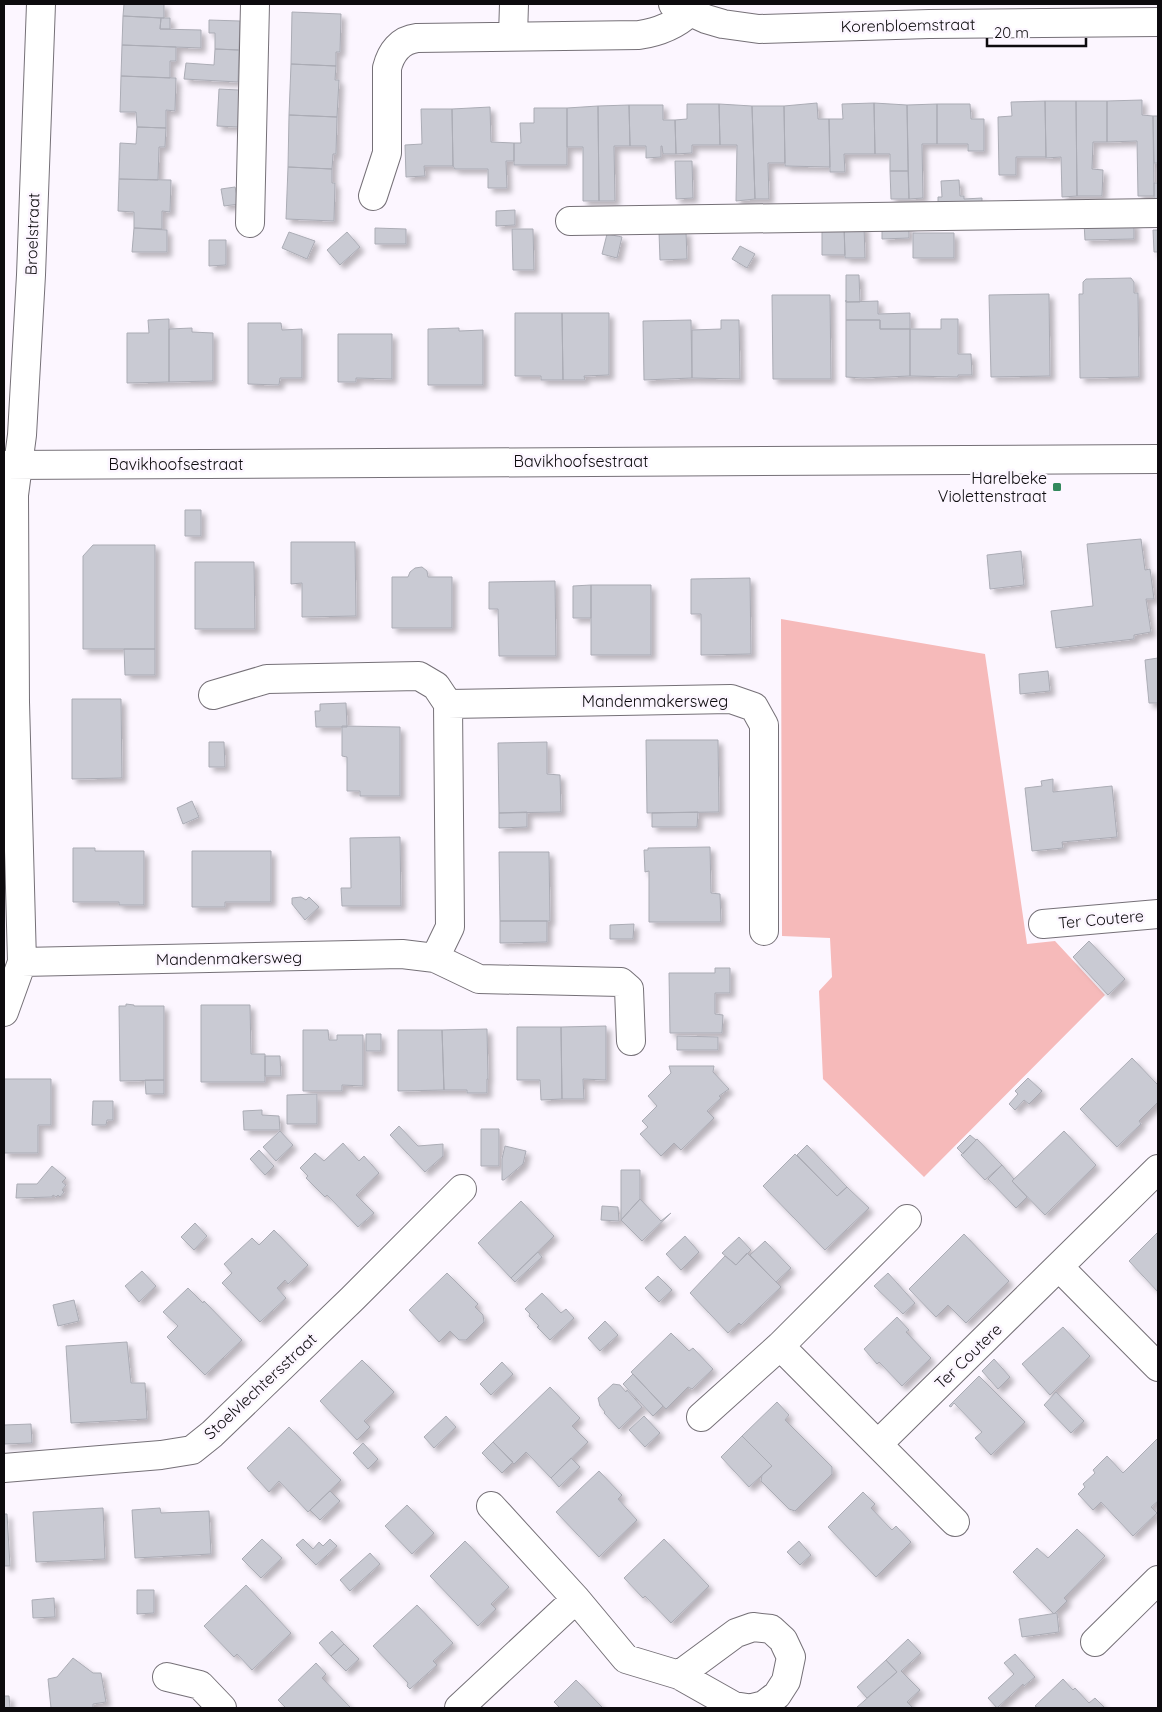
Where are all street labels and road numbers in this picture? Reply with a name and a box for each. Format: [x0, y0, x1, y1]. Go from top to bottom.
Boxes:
street label: Korenbloemstraat [841, 14, 975, 36]
street label: Broelstraat [21, 192, 43, 276]
street label: Bavikhoofsestraat [514, 451, 648, 471]
street label: Bavikhoofsestraat [109, 454, 243, 474]
street label: Mandenmakersweg [582, 691, 728, 711]
street label: Ter Coutere [1057, 905, 1145, 933]
street label: Mandenmakersweg [156, 947, 302, 969]
street label: Ter Coutere [930, 1319, 1006, 1393]
street label: Stoelvlechtersstraat [200, 1329, 320, 1443]

